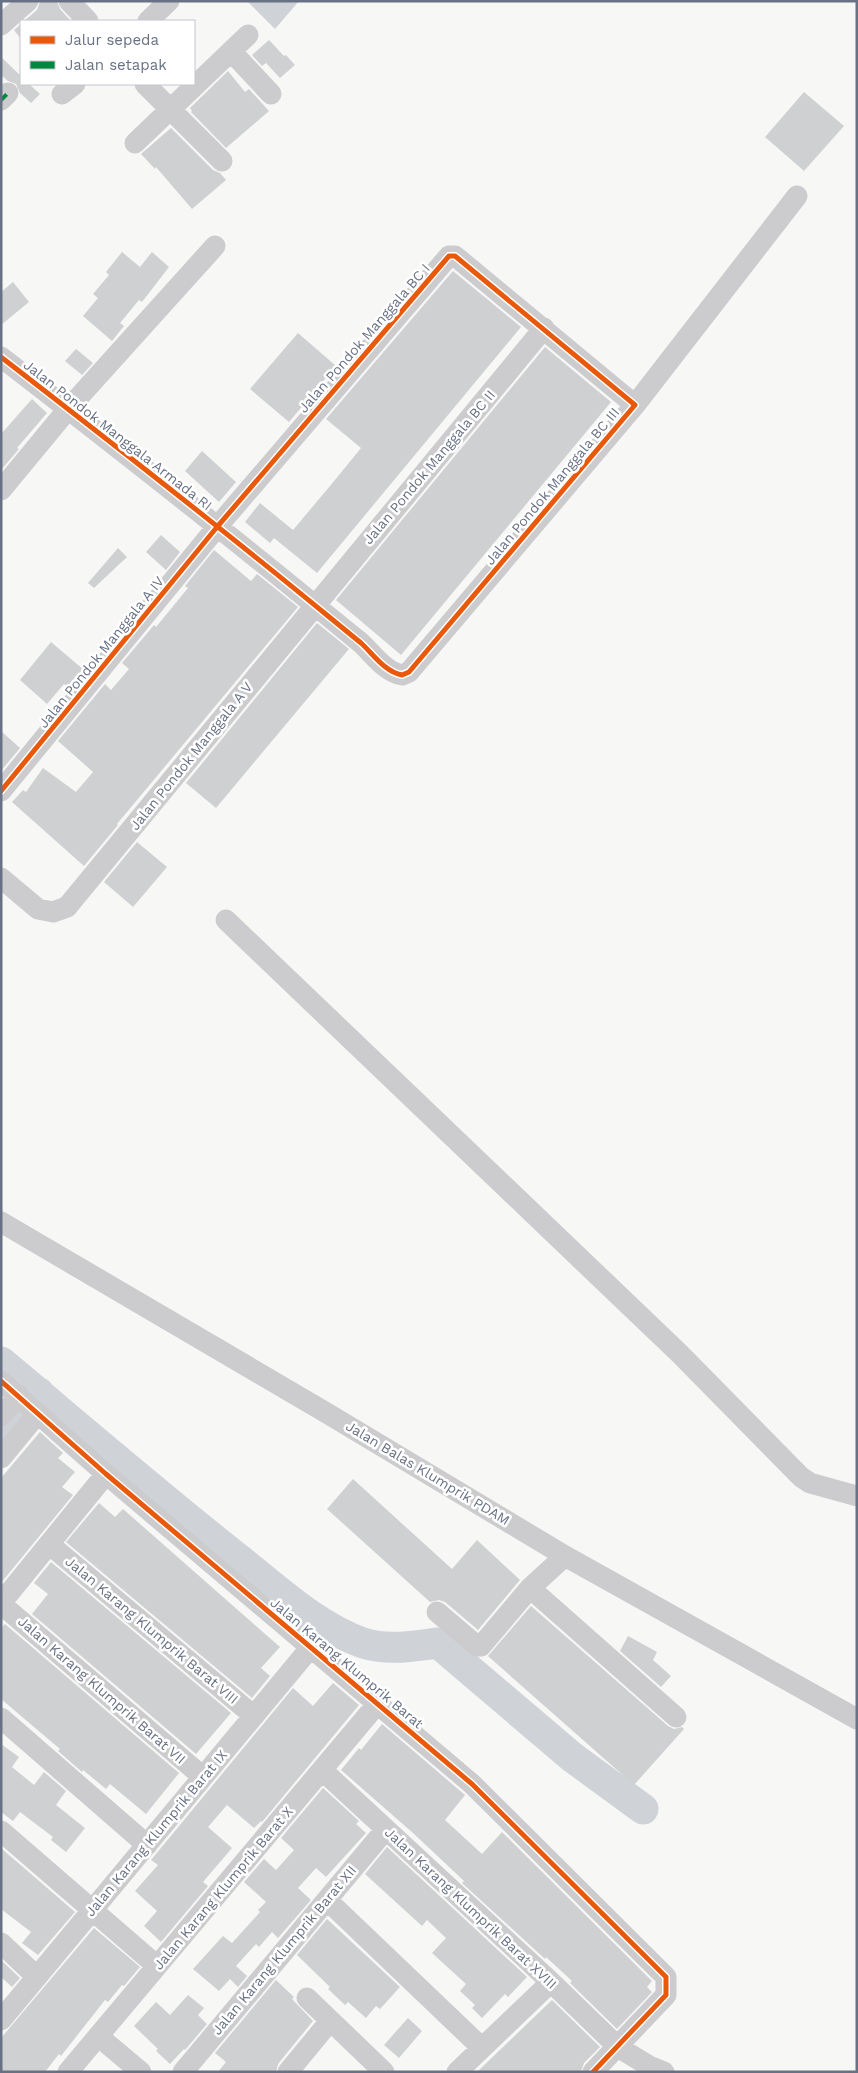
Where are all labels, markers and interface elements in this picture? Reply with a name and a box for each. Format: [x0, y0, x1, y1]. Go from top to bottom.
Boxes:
legend [20, 20, 195, 85]
text: Jalur sepeda [65, 31, 159, 49]
text: Jalan setapak [65, 56, 167, 74]
street label: Jalan Pondok Manggala BC I [295, 260, 433, 416]
street label: Jalan Pondok Manggala Armada RI [21, 357, 215, 513]
street label: Jalan Pondok Manggala BC II [360, 387, 498, 547]
street label: Jalan Pondok Manggala BC III [482, 404, 622, 568]
street label: Jalan Pondok Manggala A IV [35, 573, 167, 731]
street label: Jalan Pondok Manggala A V [126, 679, 256, 833]
street label: Jalan Balas Klumprik PDAM [343, 1418, 513, 1528]
street label: Jalan Karang Klumprik Barat VIII [62, 1552, 242, 1708]
street label: Jalan Karang Klumprik Barat [267, 1594, 427, 1732]
street label: Jalan Karang Klumprik Barat VII [15, 1612, 189, 1768]
street label: Jalan Karang Klumprik Barat IX [82, 1747, 230, 1919]
street label: Jalan Karang Klumprik Barat X [150, 1803, 296, 1973]
street label: Jalan Karang Klumprik Barat XVIII [382, 1824, 560, 1992]
street label: Jalan Karang Klumprik Barat XII [208, 1862, 360, 2038]

